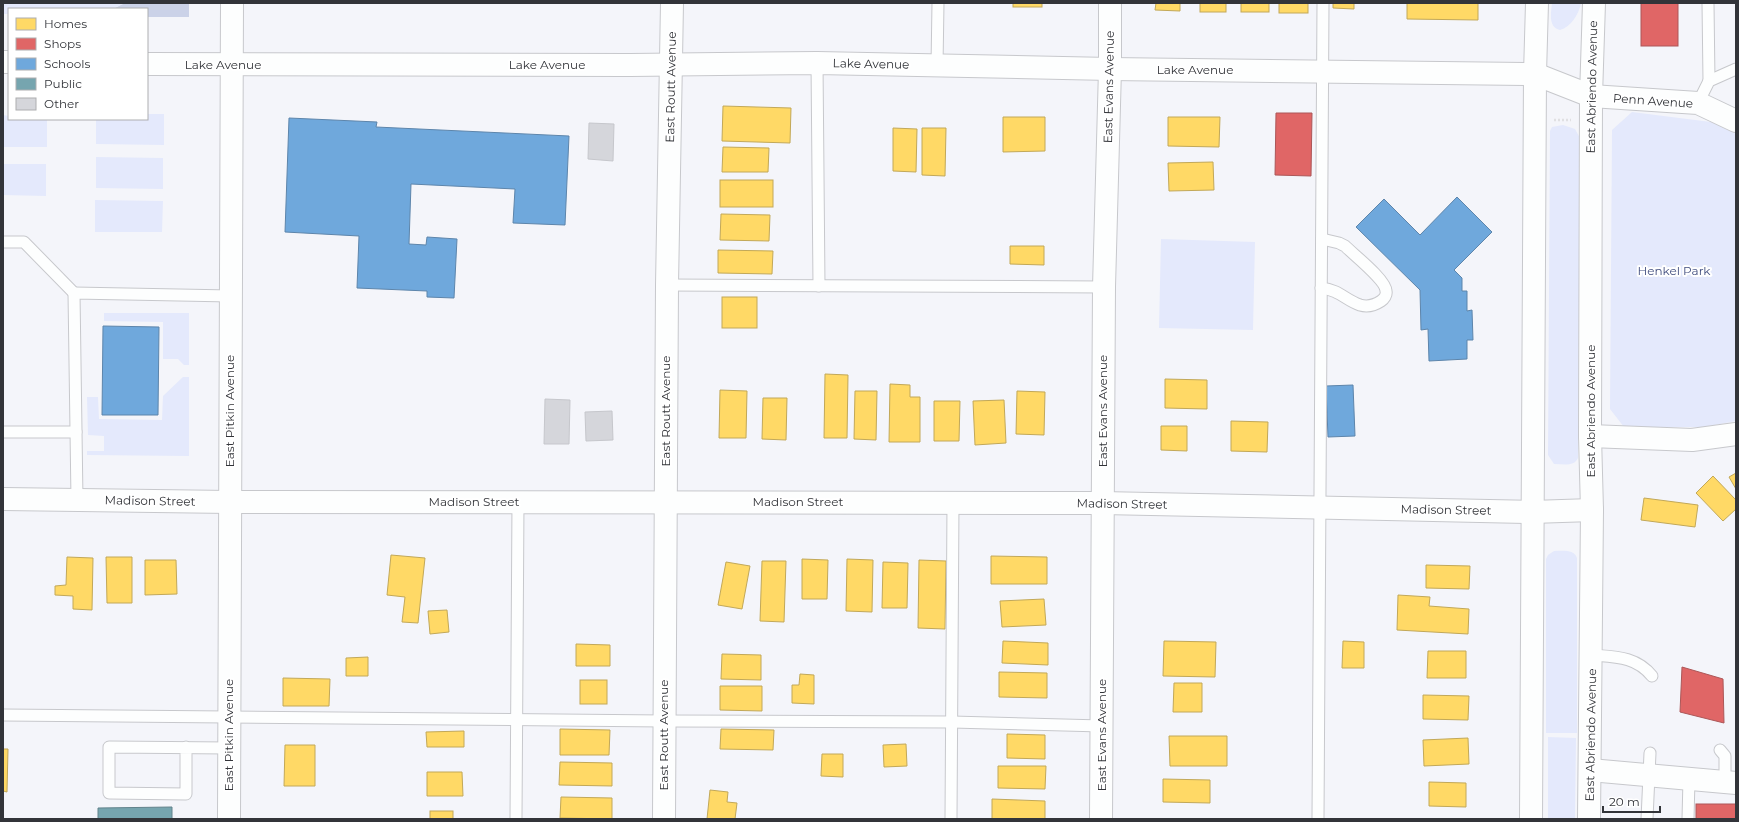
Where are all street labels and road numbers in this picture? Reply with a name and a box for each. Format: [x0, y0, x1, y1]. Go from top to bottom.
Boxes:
street label: East Abriendo Avenue [1583, 20, 1600, 154]
street label: East Routt Avenue [662, 31, 679, 143]
street label: East Evans Avenue [1100, 31, 1117, 143]
street label: Lake Avenue [833, 55, 910, 72]
street label: Lake Avenue [185, 57, 261, 72]
street label: Lake Avenue [509, 57, 585, 72]
street label: Lake Avenue [1157, 62, 1233, 77]
street label: Penn Avenue [1612, 90, 1694, 111]
street label: East Abriendo Avenue [1583, 344, 1598, 478]
street label: East Pitkin Avenue [222, 355, 237, 467]
street label: East Routt Avenue [658, 355, 673, 467]
street label: East Evans Avenue [1095, 355, 1110, 467]
street label: Madison Street [104, 492, 196, 509]
street label: Madison Street [429, 494, 520, 509]
street label: Madison Street [753, 494, 844, 509]
street label: Madison Street [1076, 495, 1168, 512]
street label: Madison Street [1400, 501, 1492, 518]
street label: East Abriendo Avenue [1582, 668, 1599, 802]
street label: East Pitkin Avenue [221, 679, 236, 791]
street label: East Routt Avenue [656, 679, 671, 791]
street label: East Evans Avenue [1094, 679, 1109, 791]

